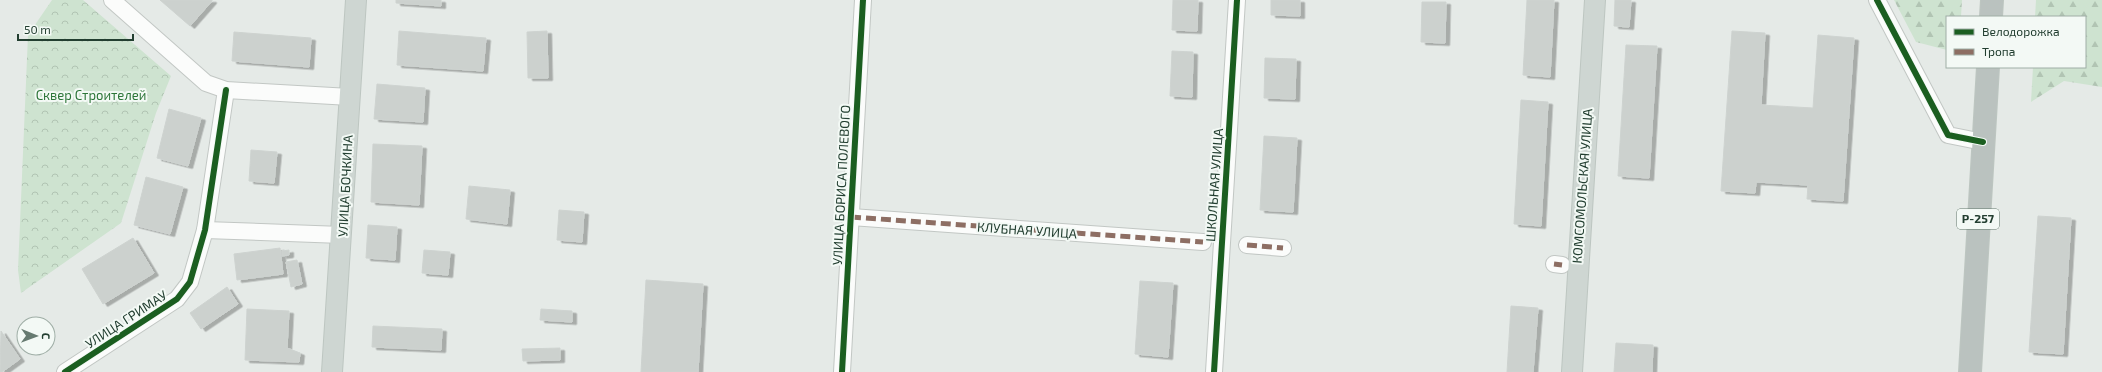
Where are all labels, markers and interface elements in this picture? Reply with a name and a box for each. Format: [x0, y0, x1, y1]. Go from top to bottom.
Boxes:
scale bar [18, 16, 133, 42]
legend [1946, 16, 2086, 68]
text: 50 m [24, 22, 51, 36]
text: Велодорожка [1982, 24, 2060, 38]
text: Тропа [1982, 44, 2015, 58]
park label: Сквер Строителей [36, 87, 146, 103]
street label: УЛИЦА БОРИСА ПОЛЕВОГО [829, 104, 853, 266]
street label: КОМСОМОЛЬСКАЯ УЛИЦА [1569, 108, 1595, 264]
street label: ШКОЛЬНАЯ УЛИЦА [1202, 128, 1226, 242]
street label: УЛИЦА БОЧКИНА [334, 134, 356, 238]
road number: Р-257 [1957, 209, 1999, 229]
street label: КЛУБНАЯ УЛИЦА [976, 219, 1078, 241]
street label: УЛИЦА ГРИМАУ [82, 286, 170, 351]
north arrow [16, 316, 56, 356]
text: С [40, 333, 53, 340]

